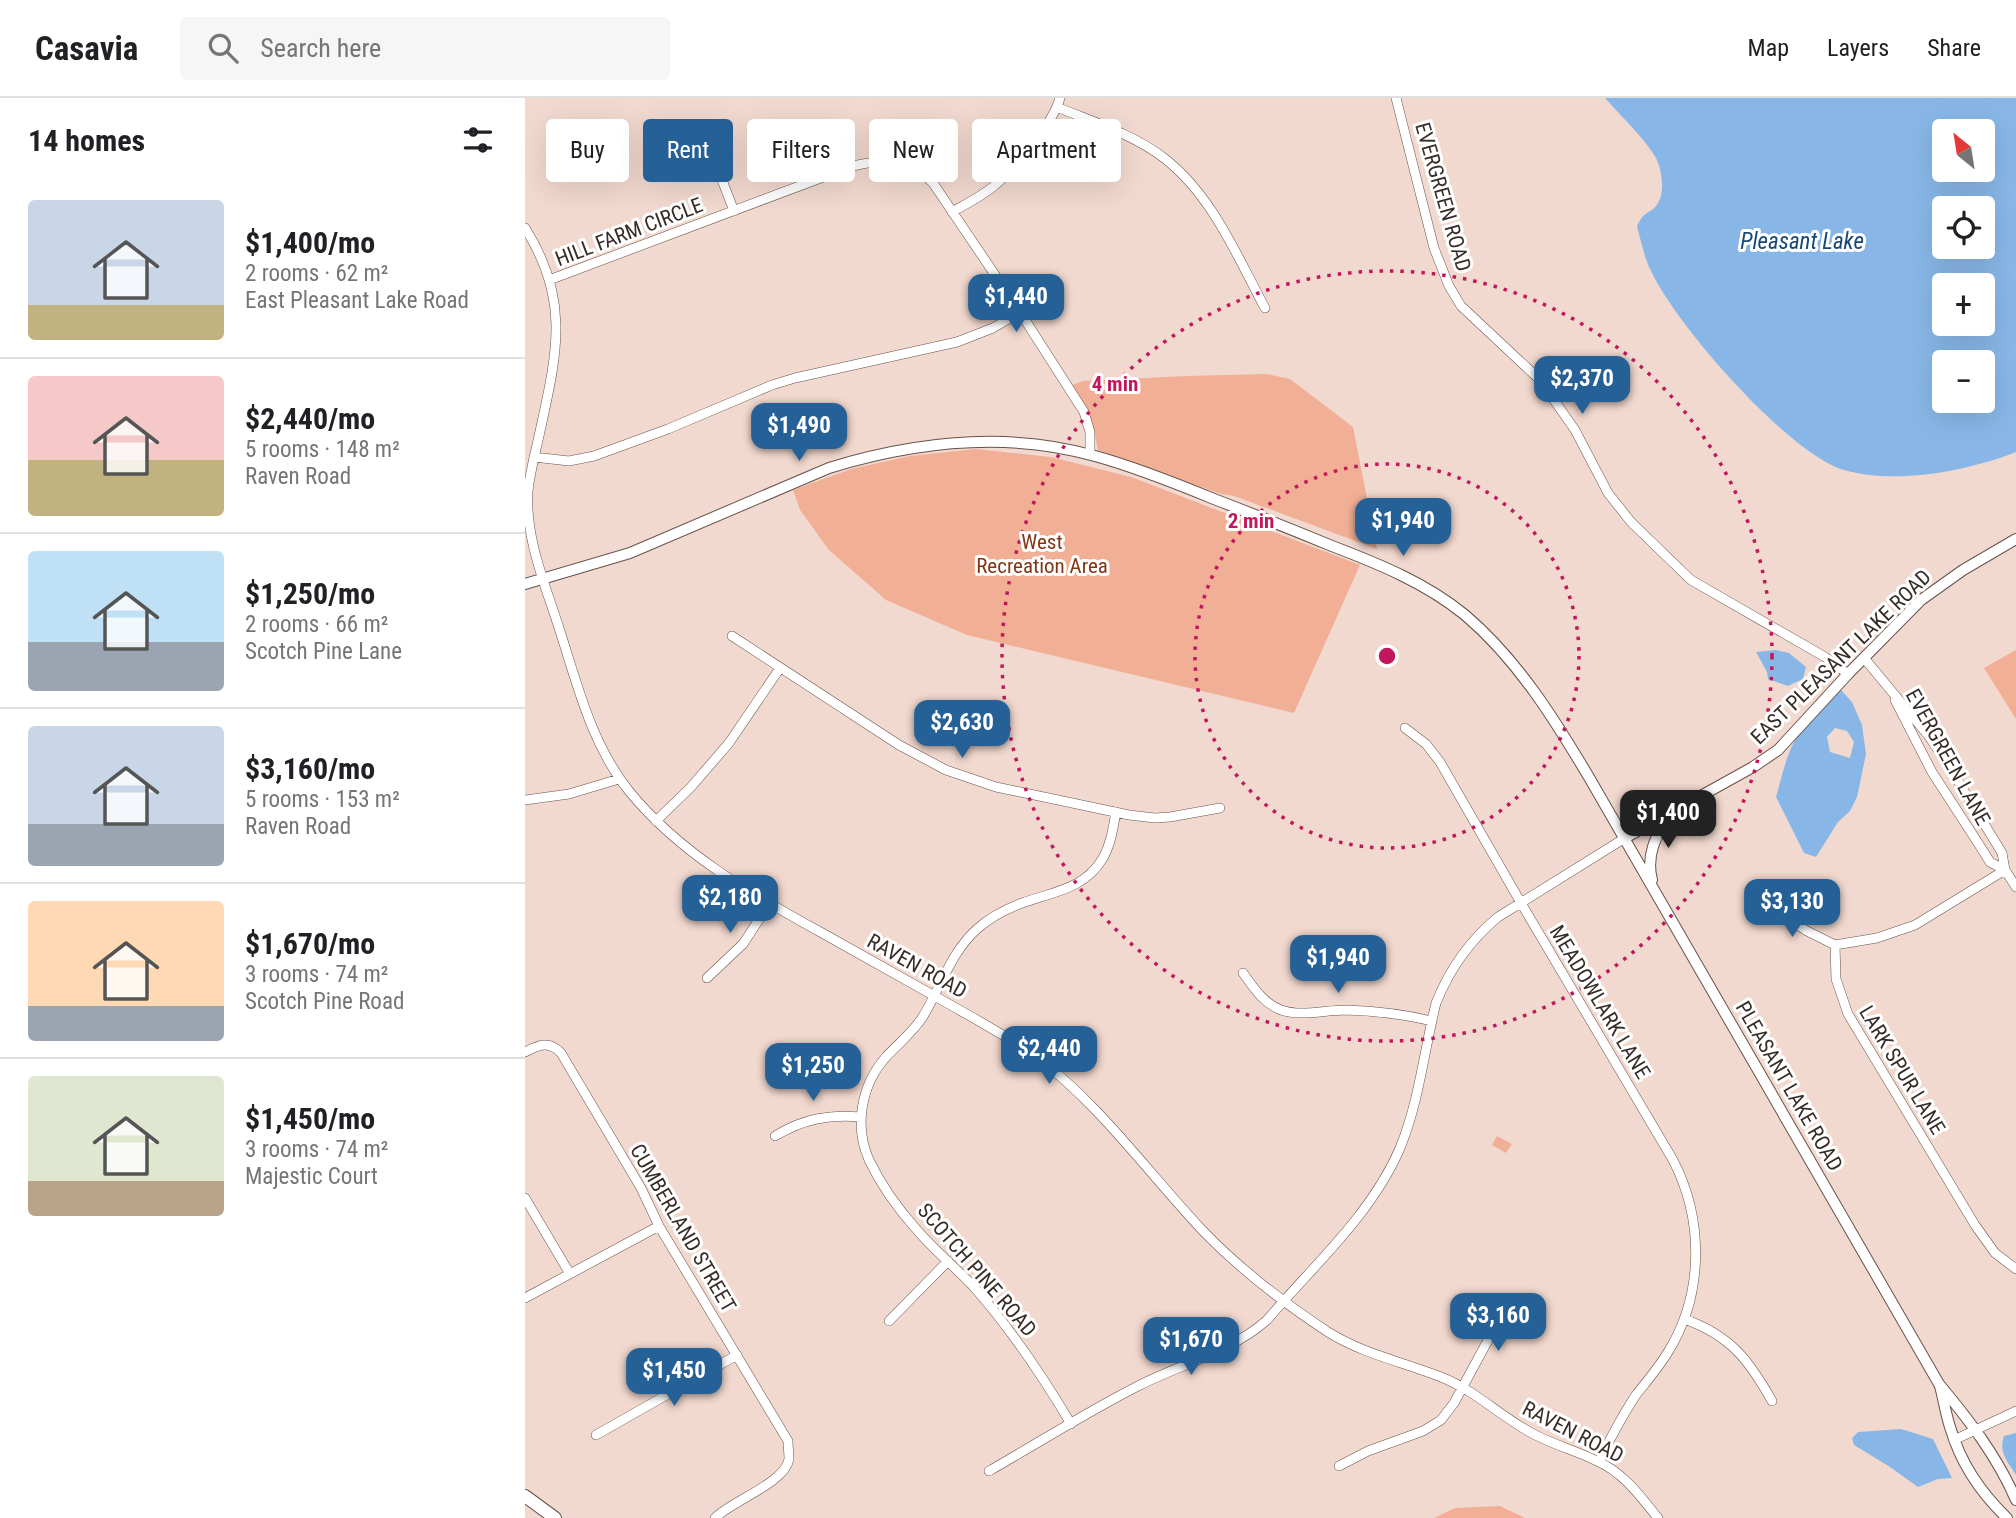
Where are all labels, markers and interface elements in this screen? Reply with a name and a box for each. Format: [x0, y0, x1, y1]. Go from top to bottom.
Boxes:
search box [180, 17, 670, 80]
text: Casavia [35, 29, 138, 68]
icon: search [204, 29, 242, 67]
text: Search here [260, 33, 381, 63]
text: Map [1748, 34, 1789, 62]
text: Layers [1827, 34, 1889, 62]
text: Share [1927, 34, 1981, 62]
chip: Buy [546, 119, 629, 182]
chip: Rent [643, 119, 733, 182]
chip: Filters [747, 119, 855, 182]
chip: New [869, 119, 958, 182]
chip: Apartment [972, 119, 1121, 182]
north arrow [1932, 119, 1995, 182]
map controls [1932, 119, 1995, 413]
street label: EVERGREEN ROAD [1410, 120, 1476, 274]
icon: filters [459, 121, 497, 159]
text: 14 homes [28, 123, 145, 158]
street label: HILL FARM CIRCLE [552, 193, 706, 271]
button: locate [1932, 196, 1995, 259]
text: $1,400/mo [245, 225, 375, 260]
icon: home [84, 228, 168, 312]
water label: Pleasant Lake [1740, 228, 1864, 255]
text: 2 rooms · 62 m² [245, 260, 388, 287]
button: + [1932, 273, 1995, 336]
pin: $1,440 [959, 274, 1073, 334]
text: $1,440 [984, 283, 1048, 310]
text: East Pleasant Lake Road [245, 287, 469, 314]
button: − [1932, 350, 1995, 413]
pin: $2,370 [1525, 356, 1639, 416]
text: $2,370 [1550, 365, 1614, 392]
text: 4 min [1092, 372, 1138, 396]
text: $2,440/mo [245, 401, 375, 436]
icon: home [84, 404, 168, 488]
pin: $1,490 [742, 404, 856, 463]
text: $1,490 [767, 412, 831, 439]
text: 5 rooms · 148 m² [245, 436, 400, 463]
text: Raven Road [245, 463, 351, 490]
pin: $1,940 [1346, 498, 1460, 558]
text: $1,940 [1371, 507, 1435, 534]
text: 2 min [1228, 509, 1274, 533]
park label: West Recreation Area [976, 530, 1108, 578]
street label: EAST PLEASANT LAKE ROAD [1746, 565, 1936, 749]
text: $1,250/mo [245, 576, 375, 611]
icon: home [84, 579, 168, 663]
text: 2 rooms · 66 m² [245, 611, 388, 638]
text: Scotch Pine Lane [245, 638, 402, 665]
centre of rings [1375, 644, 1399, 668]
street label: EVERGREEN LANE [1901, 685, 1995, 829]
pin: $2,630 [905, 700, 1019, 760]
text: $2,630 [930, 709, 994, 736]
text: $3,160/mo [245, 751, 375, 786]
icon: home [84, 754, 168, 838]
text: 5 rooms · 153 m² [245, 786, 400, 813]
pin: $1,400 [1611, 790, 1725, 850]
text: $1,400 [1636, 799, 1700, 826]
text: Raven Road [245, 813, 351, 840]
pin: $2,180 [673, 876, 787, 935]
pin: $3,130 [1735, 880, 1849, 939]
text: $2,180 [698, 884, 762, 911]
text: $3,130 [1760, 888, 1824, 915]
street label: MEADOWLARK LANE [1545, 921, 1655, 1083]
text: $1,670/mo [245, 926, 375, 961]
icon: home [84, 929, 168, 1013]
street label: RAVEN ROAD [863, 929, 971, 1003]
pin: $1,940 [1281, 936, 1395, 995]
text: $1,940 [1306, 944, 1370, 971]
text: 3 rooms · 74 m² [245, 961, 388, 988]
text: Scotch Pine Road [245, 988, 404, 1015]
street label: PLEASANT LAKE ROAD [1731, 997, 1847, 1175]
street label: LARK SPUR LANE [1854, 1001, 1950, 1139]
pin: $2,440 [992, 1026, 1106, 1086]
text: $2,440 [1017, 1035, 1081, 1062]
pin: $1,250 [756, 1044, 870, 1103]
text: $1,250 [781, 1052, 845, 1079]
text: $1,450/mo [245, 1101, 375, 1136]
icon: home [84, 1104, 168, 1188]
text: 3 rooms · 74 m² [245, 1136, 388, 1163]
street label: CUMBERLAND STREET [625, 1140, 741, 1316]
text: Majestic Court [245, 1163, 378, 1190]
street label: SCOTCH PINE ROAD [913, 1199, 1041, 1341]
pin: $3,160 [1441, 1294, 1555, 1353]
text: $3,160 [1466, 1302, 1530, 1329]
pin: $1,670 [1134, 1318, 1248, 1377]
text: $1,670 [1159, 1326, 1223, 1353]
pin: $1,450 [617, 1348, 731, 1408]
text: $1,450 [642, 1357, 706, 1384]
street label: RAVEN ROAD [1519, 1396, 1627, 1468]

